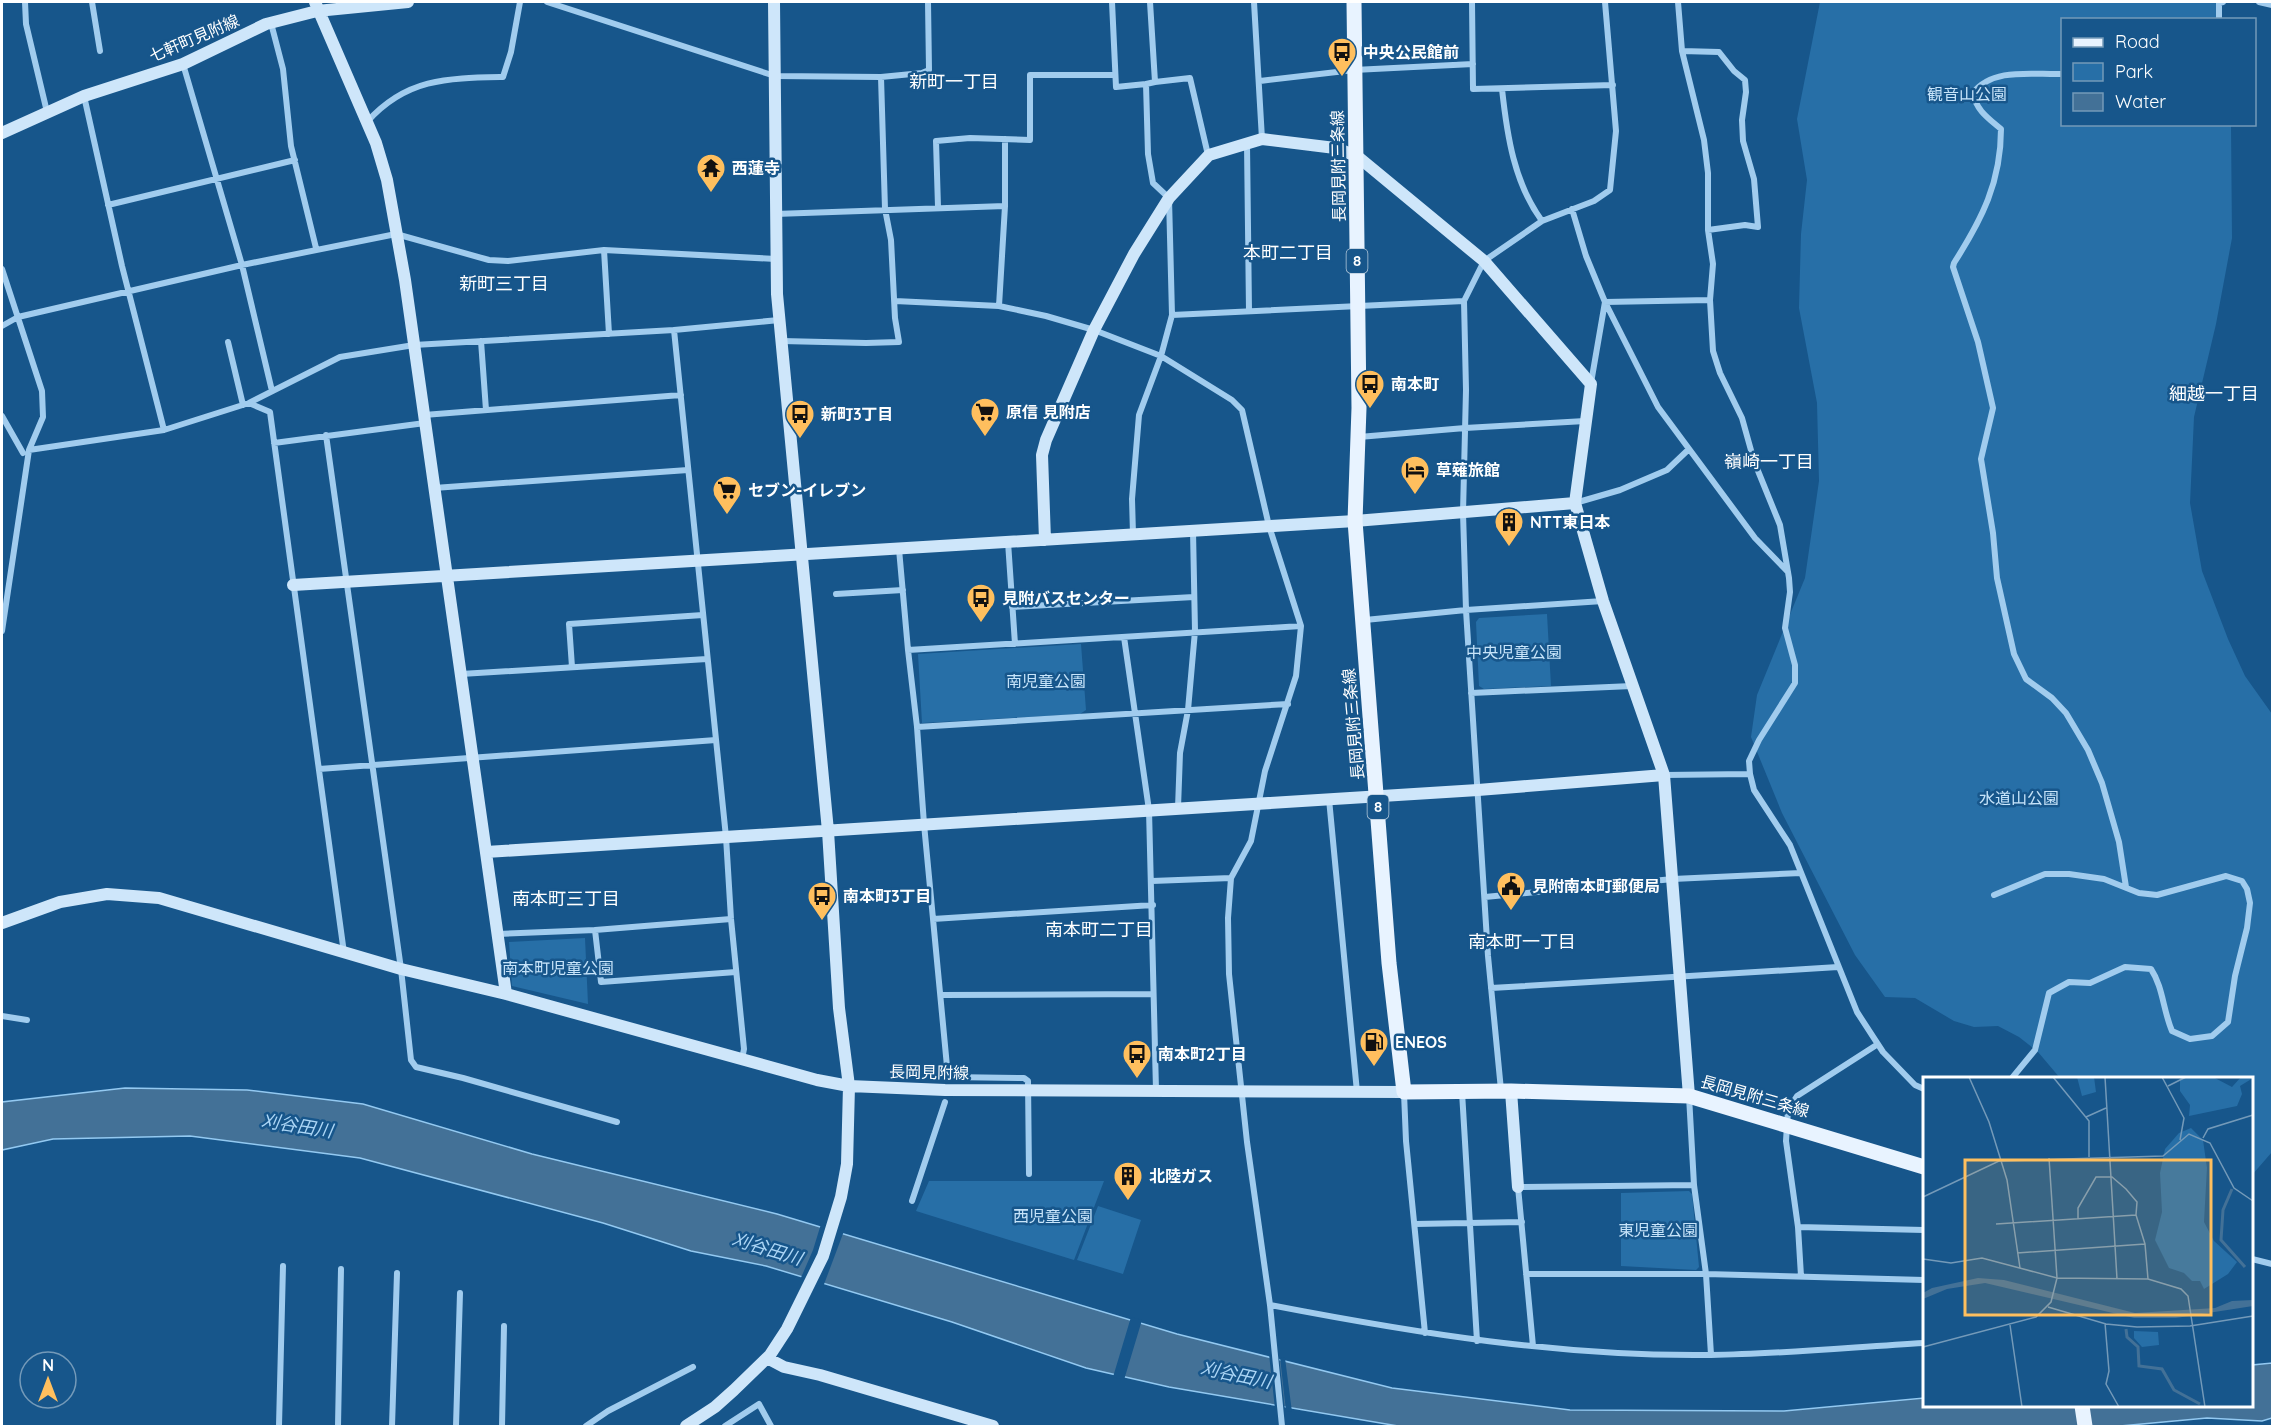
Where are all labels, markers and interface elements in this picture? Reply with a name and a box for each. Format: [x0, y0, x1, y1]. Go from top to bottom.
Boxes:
street label: 七軒町見附線 [146, 10, 242, 66]
legend [2061, 18, 2256, 126]
text: Road [2115, 30, 2160, 53]
bus stop icon: 中央公民館前 [1326, 36, 1358, 78]
place label: 中央公民館前 [1363, 42, 1459, 62]
text: Park [2115, 60, 2153, 83]
district label: 新町一丁目 [909, 70, 999, 93]
park label: 観音山公園 [1927, 84, 2007, 104]
text: Water [2115, 90, 2166, 113]
street label: 長岡見附三条線 [1327, 110, 1349, 222]
temple icon: 西蓮寺 [695, 152, 727, 194]
place label: 西蓮寺 [732, 158, 780, 178]
district label: 本町二丁目 [1243, 241, 1333, 264]
road number: 8 [1346, 249, 1368, 273]
district label: 新町三丁目 [459, 272, 549, 295]
bus stop icon: 南本町 [1354, 368, 1386, 410]
place label: 南本町 [1391, 374, 1439, 394]
district label: 細越一丁目 [2169, 382, 2259, 405]
supermarket icon: 原信 見附店 [969, 396, 1001, 438]
bus stop icon: 新町3丁目 [784, 398, 816, 440]
place label: 原信 見附店 [1006, 402, 1090, 422]
place label: 新町3丁目 [821, 404, 894, 424]
district label: 嶺崎一丁目 [1724, 450, 1814, 473]
hotel icon: 草薙旅館 [1399, 454, 1431, 496]
place label: 草薙旅館 [1436, 460, 1500, 480]
supermarket icon: セブン-イレブン [711, 474, 743, 516]
place label: セブン-イレブン [748, 480, 866, 500]
building icon: NTT東日本 [1493, 506, 1525, 548]
place label: NTT東日本 [1530, 512, 1610, 532]
bus stop icon: 見附バスセンター [965, 582, 997, 624]
place label: 見附バスセンター [1002, 588, 1130, 608]
park label: 中央児童公園 [1466, 642, 1562, 662]
street label: 長岡見附三条線 [1338, 667, 1368, 781]
park label: 南児童公園 [1006, 671, 1086, 691]
park label: 水道山公園 [1979, 788, 2059, 808]
road number: 8 [1368, 795, 1388, 819]
public building icon: 見附南本町郵便局 [1495, 870, 1527, 912]
place label: 見附南本町郵便局 [1532, 876, 1660, 896]
bus stop icon: 南本町3丁目 [806, 880, 838, 922]
place label: 南本町3丁目 [843, 886, 932, 906]
district label: 南本町三丁目 [512, 887, 620, 910]
district label: 南本町二丁目 [1045, 918, 1153, 941]
district label: 南本町一丁目 [1468, 930, 1576, 953]
park label: 南本町児童公園 [502, 958, 614, 978]
fuel station icon: ENEOS [1358, 1026, 1390, 1068]
place label: ENEOS [1395, 1032, 1447, 1052]
bus stop icon: 南本町2丁目 [1121, 1038, 1153, 1080]
place label: 南本町2丁目 [1158, 1044, 1247, 1064]
street label: 長岡見附線 [889, 1061, 969, 1083]
street label: 長岡見附三条線 [1698, 1071, 1812, 1121]
inset map [1923, 1077, 2253, 1407]
water label: 刈谷田川 [260, 1109, 336, 1143]
building icon: 北陸ガス [1112, 1160, 1144, 1202]
place label: 北陸ガス [1149, 1166, 1213, 1186]
park label: 西児童公園 [1013, 1206, 1093, 1226]
park label: 東児童公園 [1618, 1220, 1698, 1240]
water label: 刈谷田川 [729, 1227, 807, 1271]
north arrow [18, 1350, 78, 1410]
text: N [42, 1355, 54, 1375]
water label: 刈谷田川 [1198, 1356, 1276, 1394]

